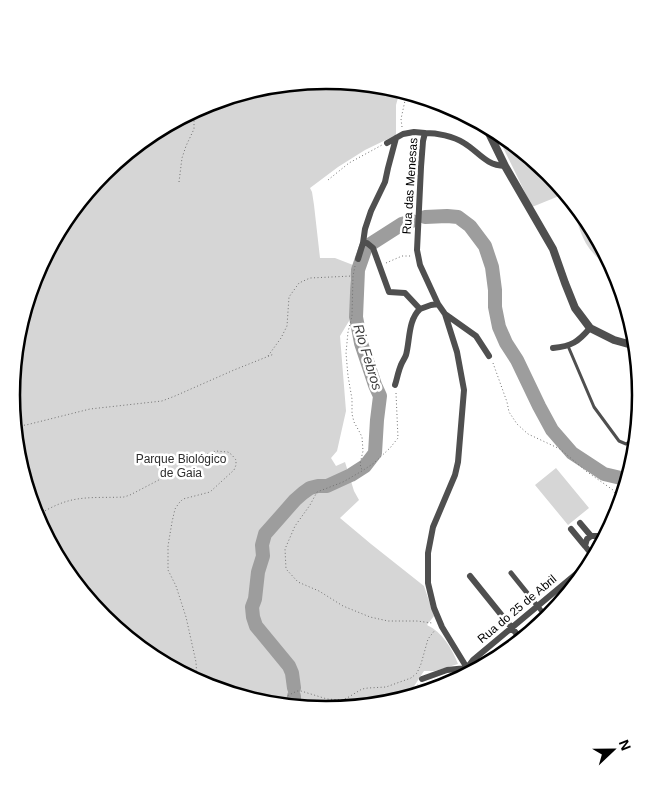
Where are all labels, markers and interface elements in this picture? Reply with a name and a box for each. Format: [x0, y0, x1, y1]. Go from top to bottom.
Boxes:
street label: Rua das Menesas [400, 137, 420, 235]
water label: Rio Febros [350, 322, 386, 392]
park label: Parque Biológico de Gaia [136, 452, 227, 480]
street label: Rua do 25 de Abril [475, 572, 559, 646]
north arrow [588, 725, 638, 775]
text: N [616, 737, 634, 753]

